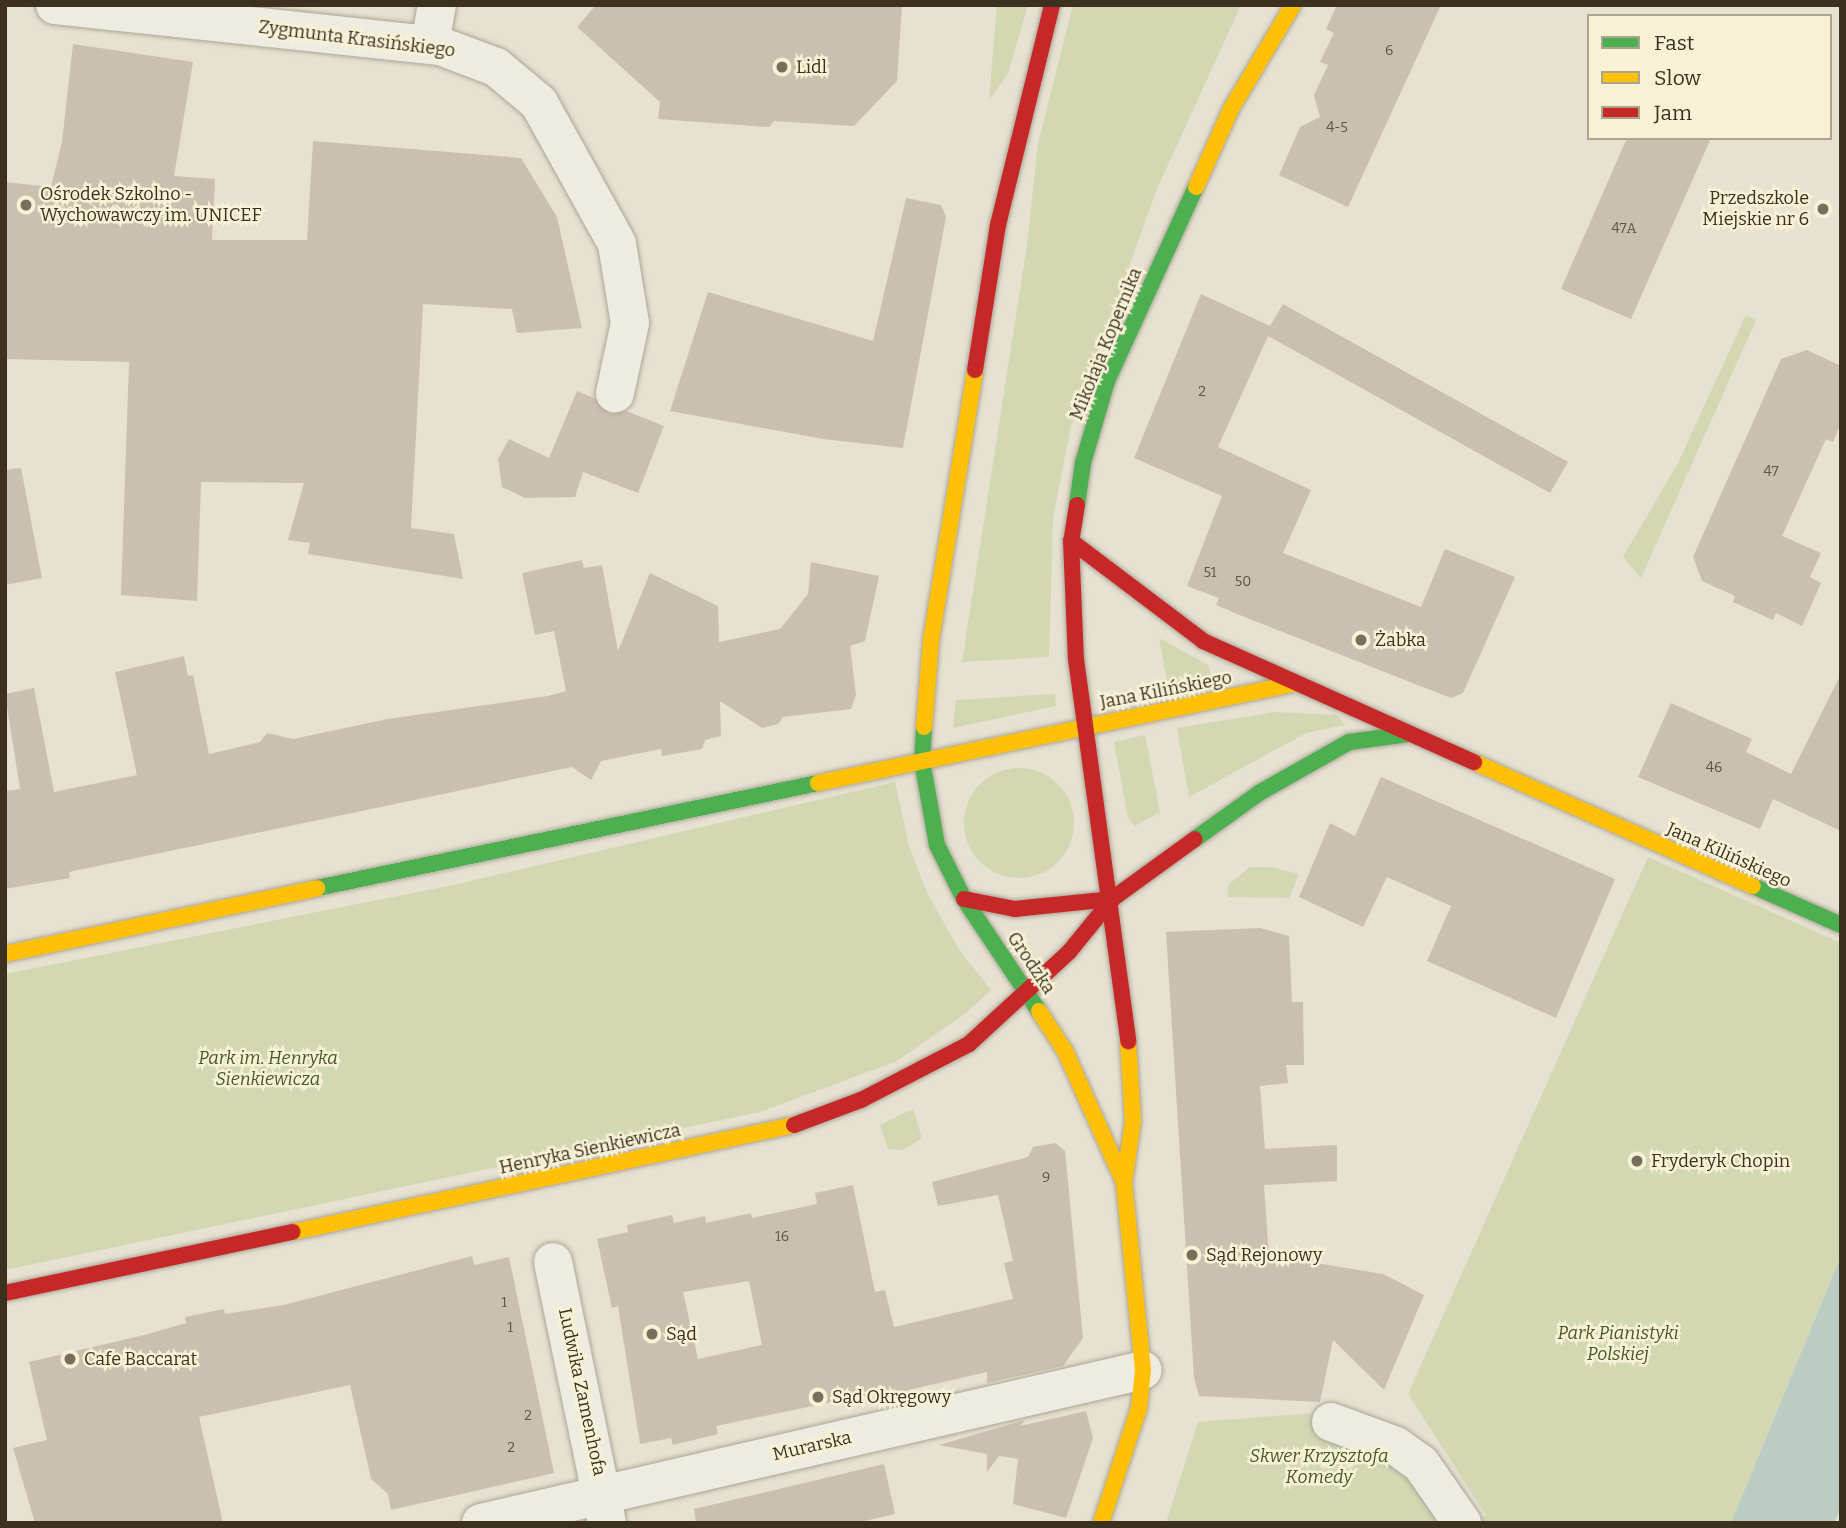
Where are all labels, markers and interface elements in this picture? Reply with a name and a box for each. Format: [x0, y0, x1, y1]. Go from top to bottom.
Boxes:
legend [1587, 14, 1832, 140]
street label: Zygmunta Krasińskiego [257, 16, 457, 62]
text: Fast [1654, 30, 1694, 56]
house number: 6 [1385, 43, 1393, 59]
place label: Lidl [796, 56, 827, 78]
marker: Lidl [774, 59, 790, 75]
text: Slow [1654, 65, 1701, 91]
text: Jam [1654, 100, 1692, 126]
house number: 4-5 [1326, 120, 1348, 136]
place label: Ośrodek Szkolno - Wychowawczy im. UNICEF [40, 184, 262, 227]
place label: Przedszkole Miejskie nr 6 [1702, 188, 1809, 230]
marker: Ośrodek Szkolno - Wychowawczy im. UNICEF [18, 197, 34, 213]
marker: Przedszkole Miejskie nr 6 [1815, 201, 1831, 217]
house number: 47A [1612, 221, 1636, 237]
street label: Mikołaja Kopernika [1066, 265, 1146, 423]
house number: 2 [1198, 384, 1206, 400]
house number: 47 [1763, 464, 1779, 480]
house number: 51 [1204, 565, 1216, 581]
house number: 50 [1235, 574, 1251, 590]
place label: Żabka [1375, 629, 1426, 651]
marker: Żabka [1353, 632, 1369, 648]
street label: Jana Kilińskiego [1098, 667, 1234, 713]
house number: 46 [1706, 760, 1722, 776]
street label: Jana Kilińskiego [1663, 818, 1795, 892]
street label: Grodzka [1002, 928, 1060, 998]
park label: Park im. Henryka Sienkiewicza [198, 1048, 338, 1090]
street label: Henryka Sienkiewicza [497, 1119, 683, 1179]
place label: Fryderyk Chopin [1651, 1150, 1790, 1172]
marker: Fryderyk Chopin [1629, 1153, 1645, 1169]
house number: 9 [1042, 1170, 1050, 1186]
house number: 16 [775, 1229, 789, 1245]
place label: Sąd Rejonowy [1206, 1244, 1322, 1266]
marker: Sąd Rejonowy [1184, 1247, 1200, 1263]
house number: 1 [501, 1295, 507, 1311]
street label: Ludwika Zamenhofa [554, 1306, 610, 1478]
house number: 1 [507, 1320, 513, 1336]
place label: Sąd [666, 1323, 697, 1345]
park label: Park Pianistyki Polskiej [1557, 1323, 1679, 1366]
marker: Sąd [644, 1326, 660, 1342]
place label: Cafe Baccarat [84, 1348, 197, 1370]
marker: Cafe Baccarat [62, 1351, 78, 1367]
place label: Sąd Okręgowy [832, 1386, 951, 1408]
marker: Sąd Okręgowy [810, 1389, 826, 1405]
house number: 2 [524, 1408, 532, 1424]
street label: Murarska [770, 1426, 854, 1466]
house number: 2 [507, 1440, 515, 1456]
park label: Skwer Krzysztofa Komedy [1249, 1446, 1389, 1488]

